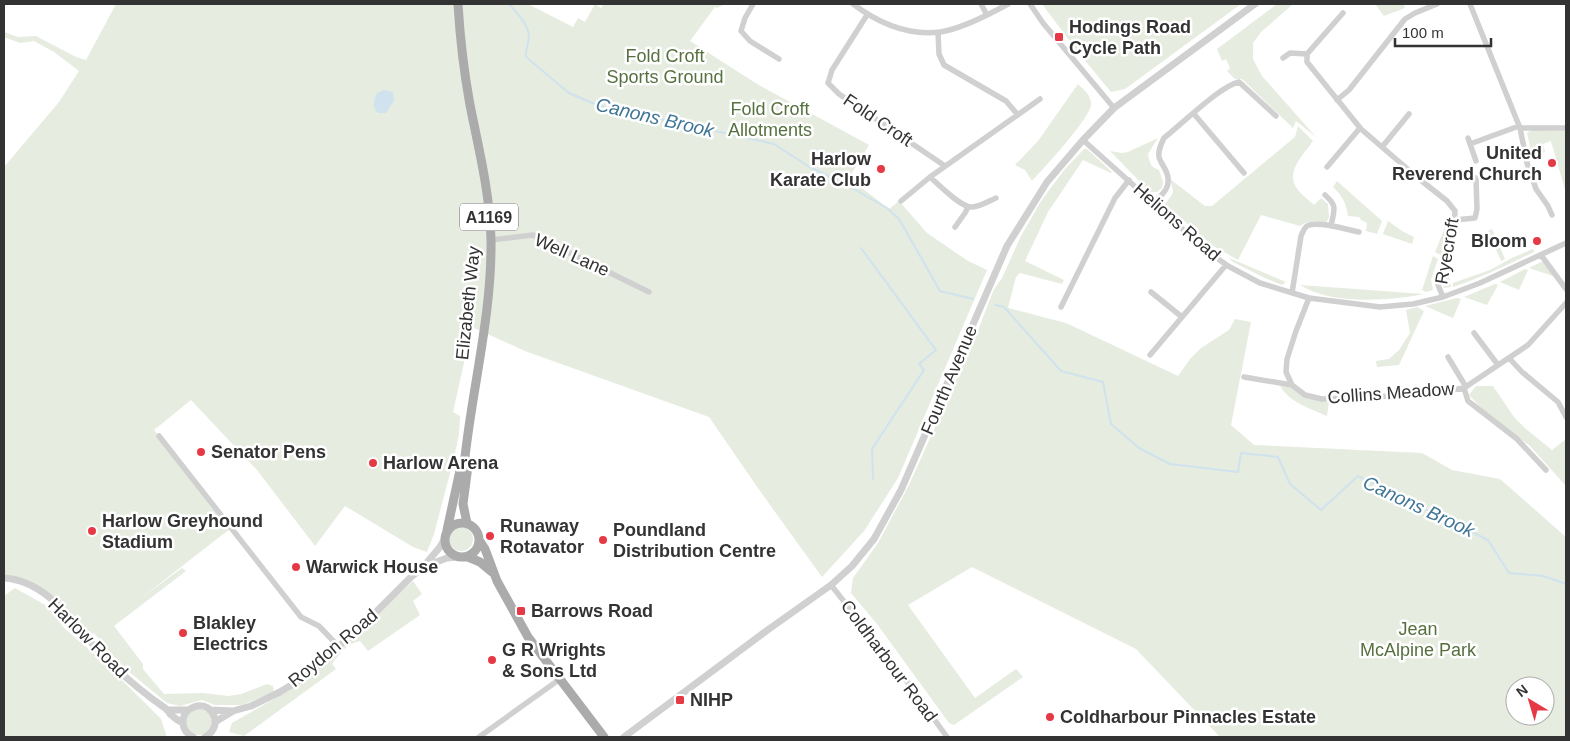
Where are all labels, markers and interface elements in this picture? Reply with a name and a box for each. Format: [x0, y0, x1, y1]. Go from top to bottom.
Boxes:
scale bar [1395, 15, 1491, 47]
place label: Hodings Road Cycle Path [1069, 17, 1191, 58]
text: 100 m [1402, 24, 1444, 41]
marker: Hodings Road Cycle Path [1053, 31, 1065, 43]
park label: Fold Croft Sports Ground [606, 46, 724, 87]
street label: Fold Croft [840, 90, 916, 150]
water label: Canons Brook [594, 94, 717, 142]
park label: Fold Croft Allotments [728, 99, 812, 140]
place label: United Reverend Church [1392, 143, 1542, 184]
place label: Harlow Karate Club [770, 149, 872, 190]
marker: United Reverend Church [1546, 157, 1558, 169]
marker: Harlow Karate Club [875, 163, 887, 175]
street label: Helions Road [1130, 179, 1224, 265]
road number: A1169 [460, 203, 518, 230]
street label: Ryecroft [1431, 216, 1463, 286]
street label: Well Lane [532, 230, 612, 280]
place label: Bloom [1471, 231, 1527, 251]
marker: Bloom [1531, 235, 1543, 247]
street label: Elizabeth Way [452, 245, 484, 361]
street label: Fourth Avenue [917, 322, 981, 438]
street label: Collins Meadow [1327, 379, 1456, 407]
place label: Senator Pens [211, 442, 326, 462]
marker: Senator Pens [195, 446, 207, 458]
place label: Harlow Arena [383, 453, 499, 473]
marker: Harlow Arena [367, 457, 379, 469]
water label: Canons Brook [1360, 471, 1479, 542]
place label: Harlow Greyhound Stadium [102, 511, 263, 552]
place label: Runaway Rotavator [500, 516, 584, 557]
place label: Poundland Distribution Centre [613, 520, 776, 561]
marker: Harlow Greyhound Stadium [86, 525, 98, 537]
marker: Runaway Rotavator [484, 530, 496, 542]
marker: Poundland Distribution Centre [597, 534, 609, 546]
place label: Warwick House [306, 557, 438, 577]
marker: Warwick House [290, 561, 302, 573]
street label: Harlow Road [44, 594, 132, 682]
street label: Coldharbour Road [837, 596, 941, 726]
place label: Barrows Road [531, 601, 653, 621]
street label: Roydon Road [284, 605, 382, 691]
marker: Barrows Road [515, 605, 527, 617]
place label: Blakley Electrics [193, 613, 268, 654]
park label: Jean McAlpine Park [1360, 619, 1477, 660]
marker: Blakley Electrics [177, 627, 189, 639]
place label: G R Wrights & Sons Ltd [502, 640, 606, 681]
marker: G R Wrights & Sons Ltd [486, 654, 498, 666]
north arrow [1505, 676, 1555, 726]
text: N [1513, 681, 1531, 700]
place label: NIHP [690, 690, 733, 710]
marker: NIHP [674, 694, 686, 706]
place label: Coldharbour Pinnacles Estate [1060, 707, 1316, 727]
marker: Coldharbour Pinnacles Estate [1044, 711, 1056, 723]

